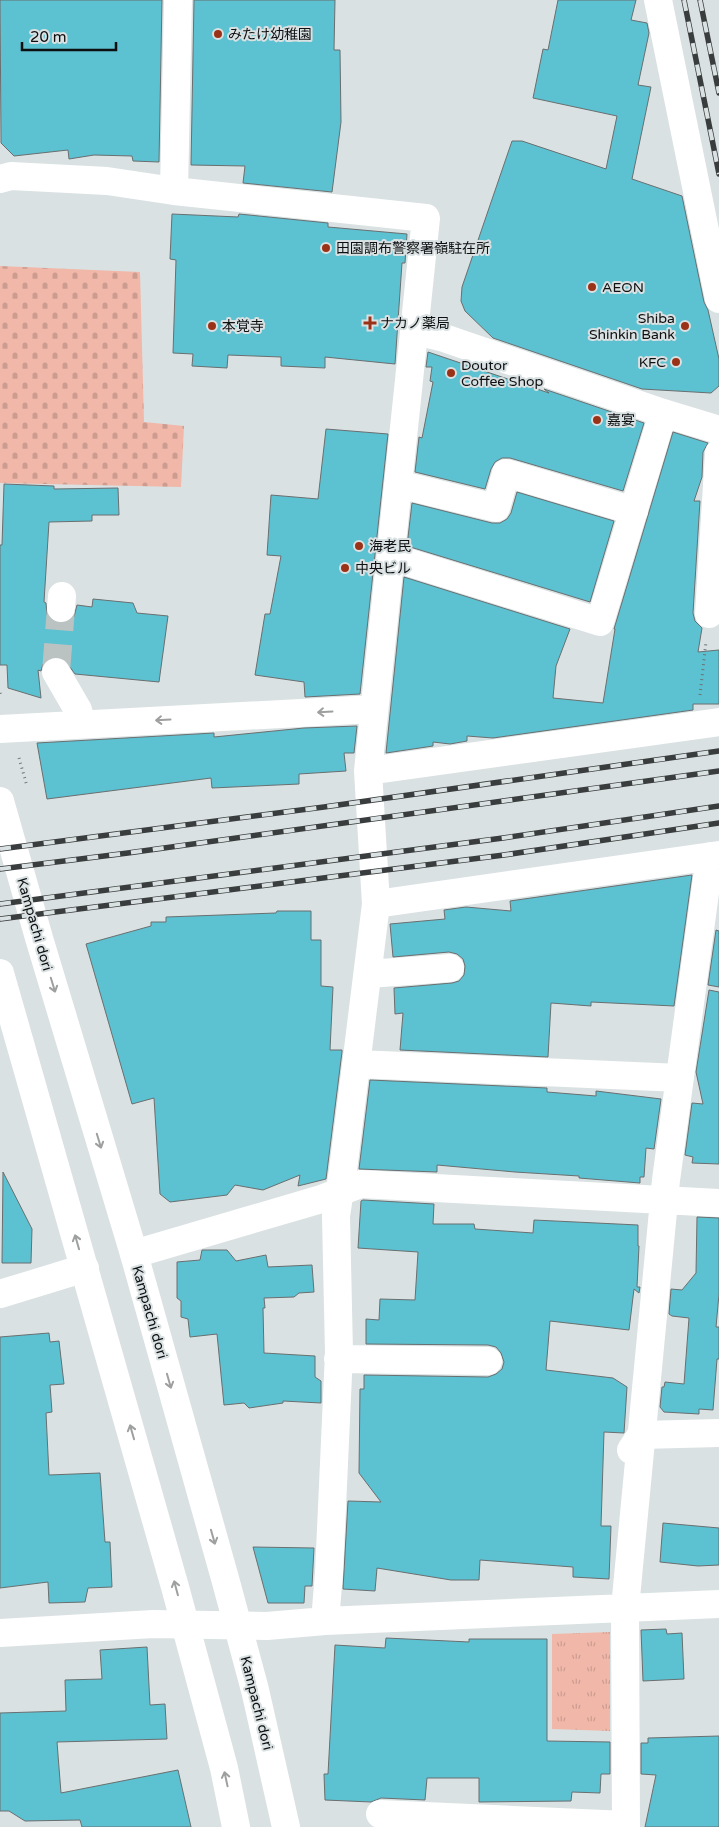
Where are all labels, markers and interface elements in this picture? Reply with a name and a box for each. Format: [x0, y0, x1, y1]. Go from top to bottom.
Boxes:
scale bar [22, 20, 116, 52]
place label: みたけ幼稚園 [228, 26, 312, 43]
text: 20 m [30, 28, 67, 46]
marker: みたけ幼稚園 [212, 28, 224, 40]
place label: 田園調布警察署嶺駐在所 [336, 240, 490, 257]
marker: 田園調布警察署嶺駐在所 [320, 242, 332, 254]
place label: AEON [602, 279, 644, 296]
marker: AEON [586, 281, 598, 293]
place label: Shiba Shinkin Bank [589, 310, 675, 343]
place label: ナカノ薬局 [380, 315, 450, 332]
marker: ナカノ薬局 [364, 317, 376, 329]
place label: 本覚寺 [222, 318, 264, 335]
marker: 本覚寺 [206, 320, 218, 332]
marker: Shiba Shinkin Bank [679, 320, 691, 332]
place label: KFC [639, 354, 666, 371]
marker: KFC [670, 356, 682, 368]
place label: Doutor Coffee Shop [461, 357, 543, 390]
marker: Doutor Coffee Shop [445, 367, 457, 379]
place label: 嘉宴 [607, 412, 635, 429]
marker: 嘉宴 [591, 414, 603, 426]
place label: 海老民 [369, 538, 411, 555]
marker: 海老民 [353, 540, 365, 552]
place label: 中央ビル [355, 560, 411, 577]
marker: 中央ビル [339, 562, 351, 574]
one-way arrow [317, 707, 333, 716]
one-way arrow [155, 715, 171, 725]
street label: Kampachi dori [13, 876, 56, 973]
one-way arrow [48, 977, 58, 993]
one-way arrow [95, 1132, 105, 1148]
one-way arrow [72, 1234, 82, 1250]
street label: Kampachi dori [128, 1264, 171, 1361]
one-way arrow [165, 1372, 175, 1388]
one-way arrow [127, 1424, 137, 1440]
one-way arrow [209, 1529, 219, 1545]
one-way arrow [171, 1581, 180, 1597]
street label: Kampachi dori [237, 1654, 276, 1752]
one-way arrow [221, 1772, 230, 1788]

